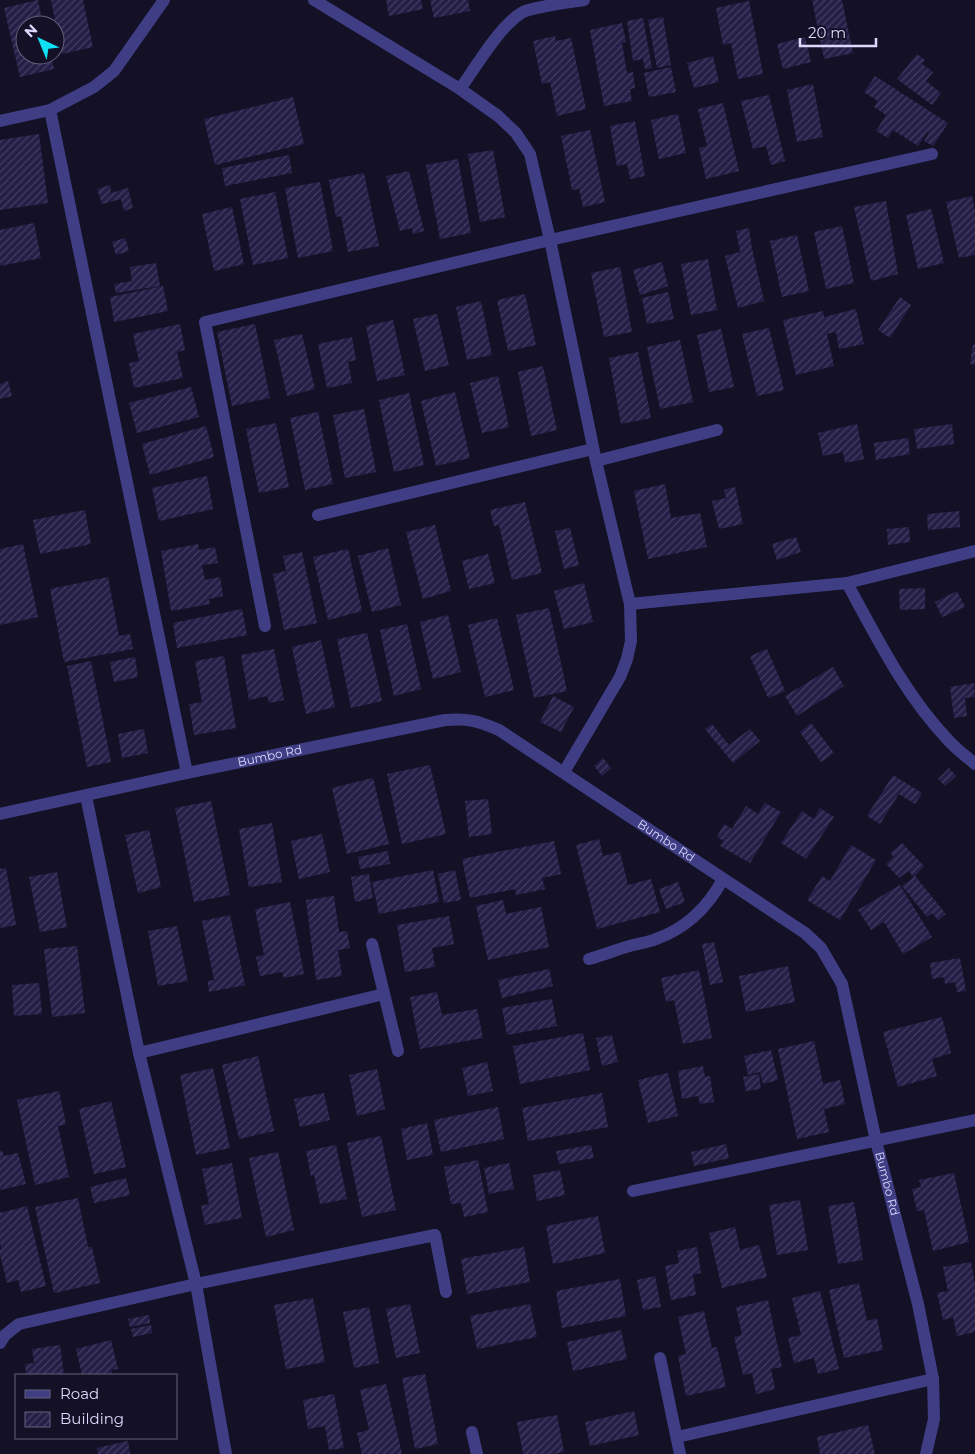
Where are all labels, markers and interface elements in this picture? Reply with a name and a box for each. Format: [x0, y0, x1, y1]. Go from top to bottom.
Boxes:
north arrow [15, 15, 65, 65]
scale bar [800, 15, 876, 47]
text: N [21, 20, 41, 41]
text: 20 m [808, 23, 846, 42]
street label: Bumbo Rd [236, 742, 303, 769]
street label: Bumbo Rd [635, 816, 698, 865]
street label: Bumbo Rd [872, 1150, 903, 1217]
legend [15, 1374, 178, 1439]
text: Road [60, 1384, 99, 1403]
text: Building [60, 1409, 124, 1428]

